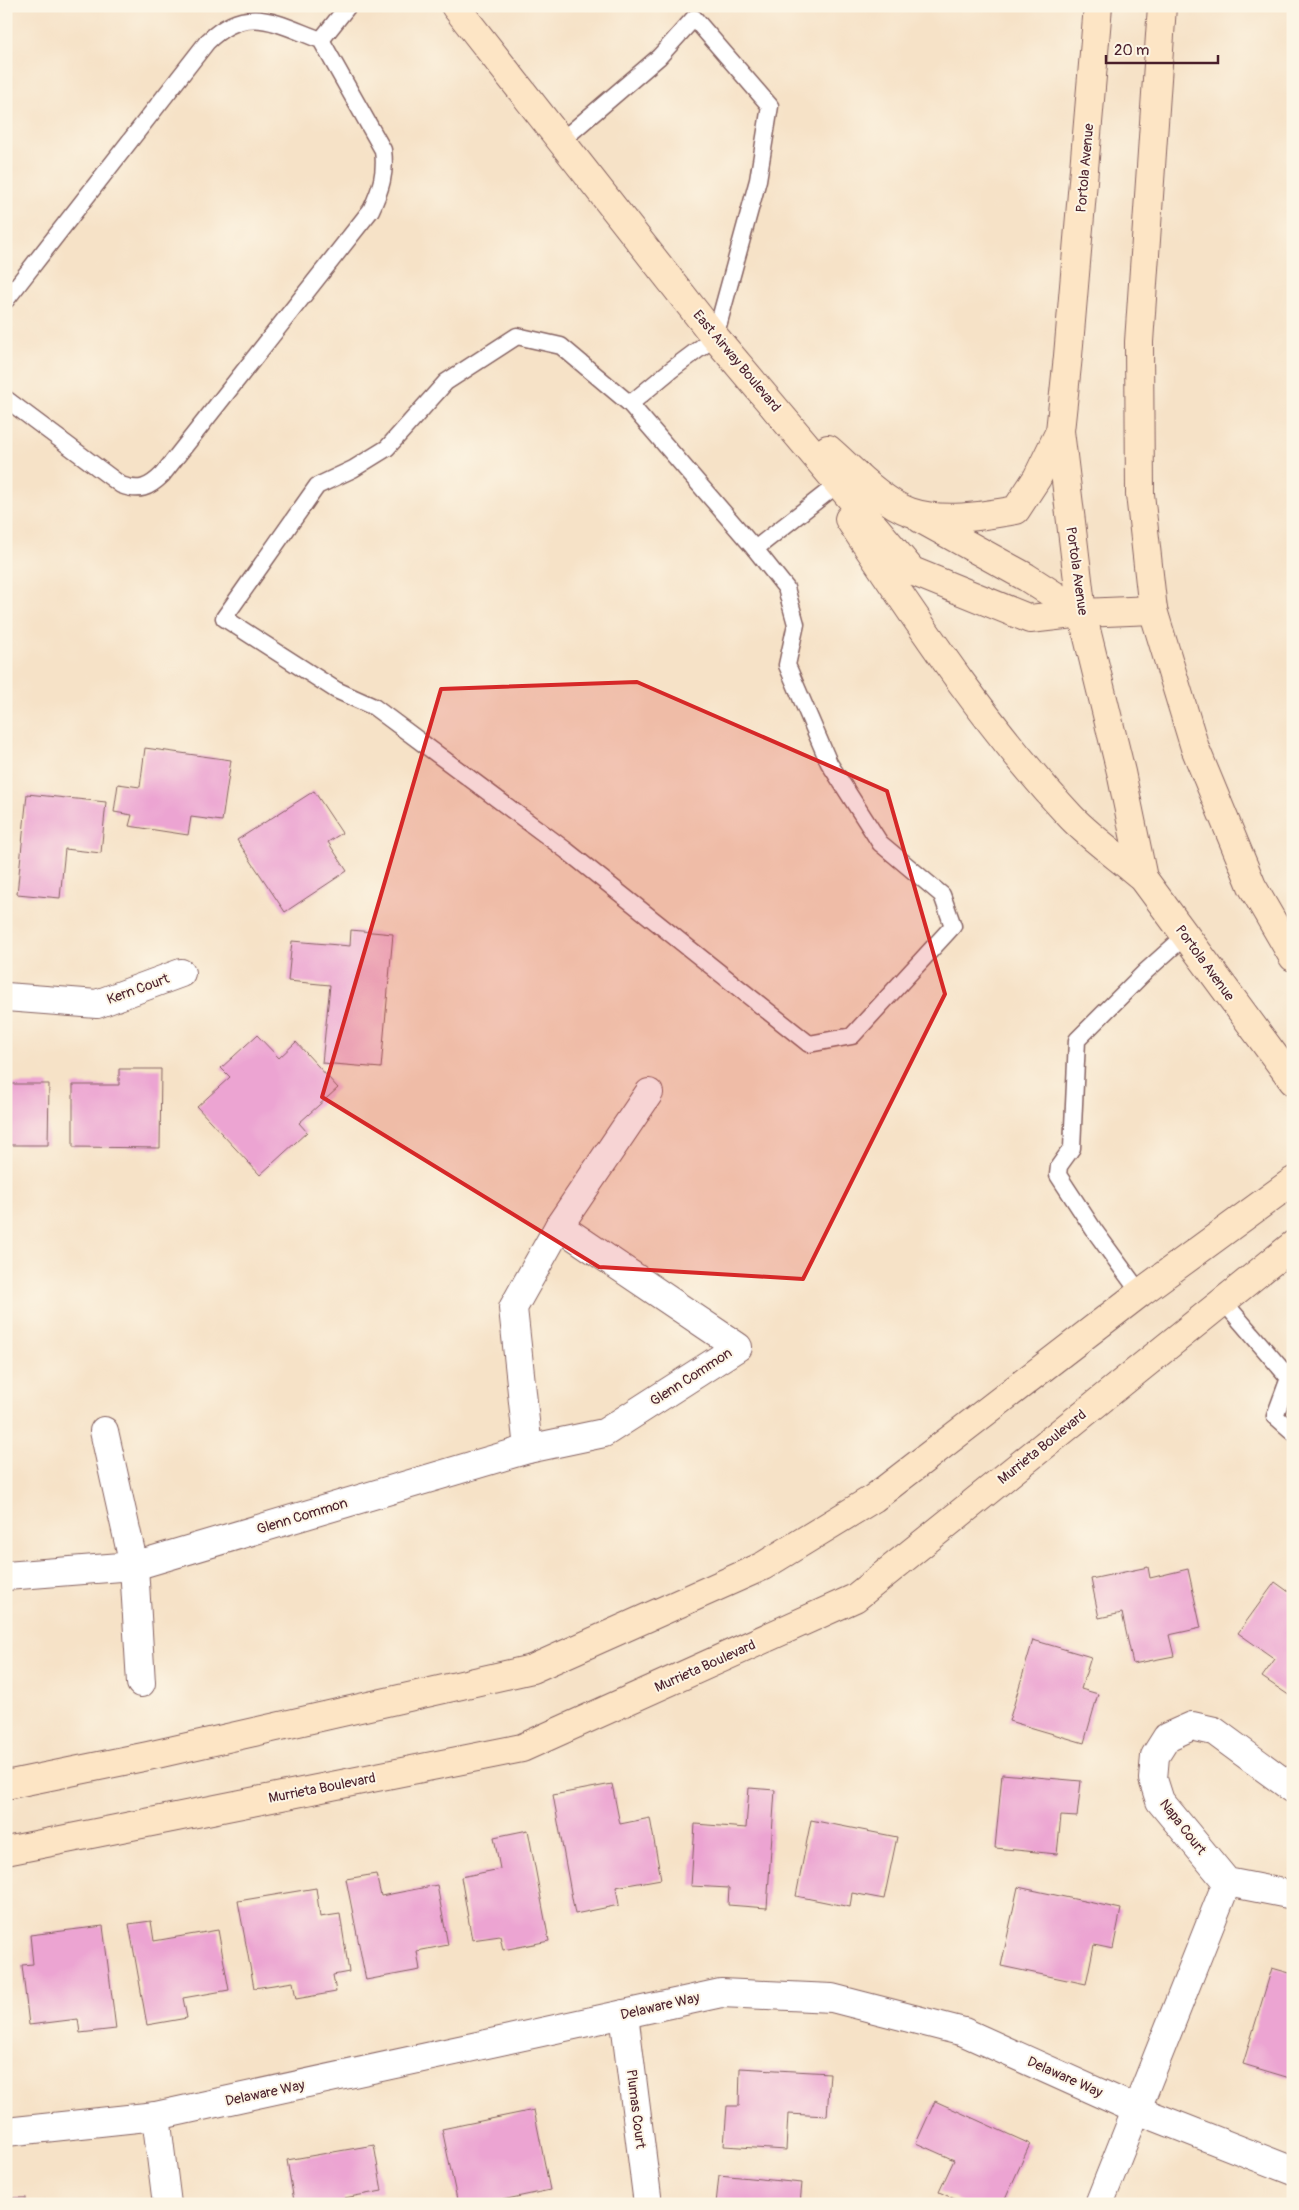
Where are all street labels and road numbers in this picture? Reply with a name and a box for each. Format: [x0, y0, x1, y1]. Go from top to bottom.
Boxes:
street label: Portola Avenue [1073, 123, 1097, 213]
street label: East Airway Boulevard [690, 307, 785, 415]
street label: Portola Avenue [1062, 526, 1092, 617]
street label: Portola Avenue [1172, 922, 1238, 1004]
street label: Kern Court [104, 970, 172, 1008]
street label: Glenn Common [647, 1344, 735, 1410]
street label: Murrieta Boulevard [994, 1406, 1090, 1488]
street label: Glenn Common [255, 1494, 349, 1538]
street label: Murrieta Boulevard [652, 1636, 758, 1696]
street label: Murrieta Boulevard [267, 1769, 377, 1807]
street label: Napa Court [1156, 1796, 1210, 1859]
street label: Delaware Way [619, 1989, 701, 2023]
street label: Delaware Way [1025, 2053, 1105, 2101]
street label: Plumas Court [623, 2068, 649, 2150]
street label: Delaware Way [224, 2076, 306, 2110]

